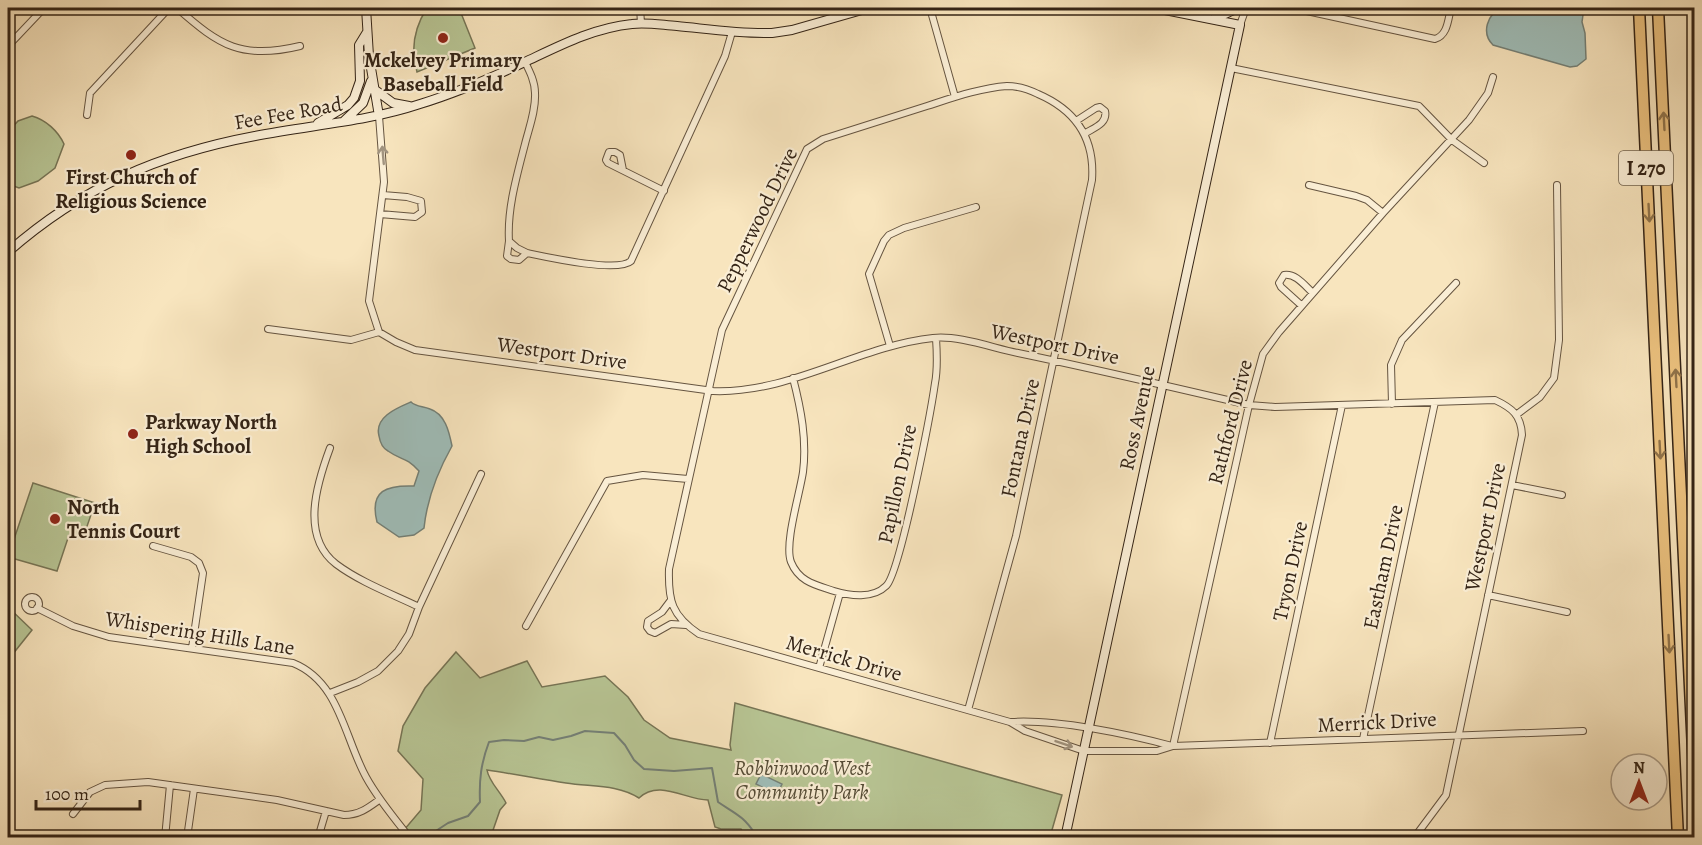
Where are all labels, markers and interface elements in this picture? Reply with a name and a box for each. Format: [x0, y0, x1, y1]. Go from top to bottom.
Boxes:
marker: Mckelvey Primary Baseball Field [436, 31, 450, 45]
place label: Mckelvey Primary Baseball Field [364, 46, 523, 98]
street label: Fee Fee Road [232, 90, 345, 136]
one-way arrow [1658, 111, 1669, 131]
street label: Pepperwood Drive [710, 143, 804, 297]
one-way arrow [377, 146, 388, 166]
marker: First Church of Religious Science [124, 148, 138, 162]
road number: I 270 [1619, 151, 1673, 185]
place label: First Church of Religious Science [55, 163, 207, 215]
one-way arrow [1643, 202, 1654, 222]
street label: Westport Drive [987, 317, 1122, 371]
street label: Westport Drive [494, 330, 629, 376]
street label: Rathford Drive [1201, 357, 1259, 487]
street label: Ross Avenue [1112, 363, 1162, 473]
one-way arrow [1670, 369, 1681, 389]
street label: Fontana Drive [994, 376, 1046, 500]
place label: Parkway North High School [145, 408, 277, 460]
street label: Papillon Drive [871, 422, 923, 546]
marker: Parkway North High School [126, 427, 140, 441]
one-way arrow [1654, 439, 1665, 459]
street label: Westport Drive [1458, 460, 1512, 595]
place label: North Tennis Court [67, 493, 180, 545]
street label: Eastham Drive [1356, 502, 1410, 632]
marker: North Tennis Court [48, 512, 62, 526]
street label: Tryon Drive [1266, 518, 1314, 624]
street label: Whispering Hills Lane [102, 604, 297, 662]
street label: Merrick Drive [783, 628, 905, 688]
one-way arrow [1664, 634, 1675, 654]
street label: Merrick Drive [1317, 705, 1437, 739]
one-way arrow [1054, 740, 1073, 751]
north arrow [1609, 752, 1669, 812]
park label: Robbinwood West Community Park [734, 754, 871, 806]
text: N [1633, 757, 1645, 779]
scale bar [36, 773, 140, 811]
text: 100 m [45, 782, 89, 806]

